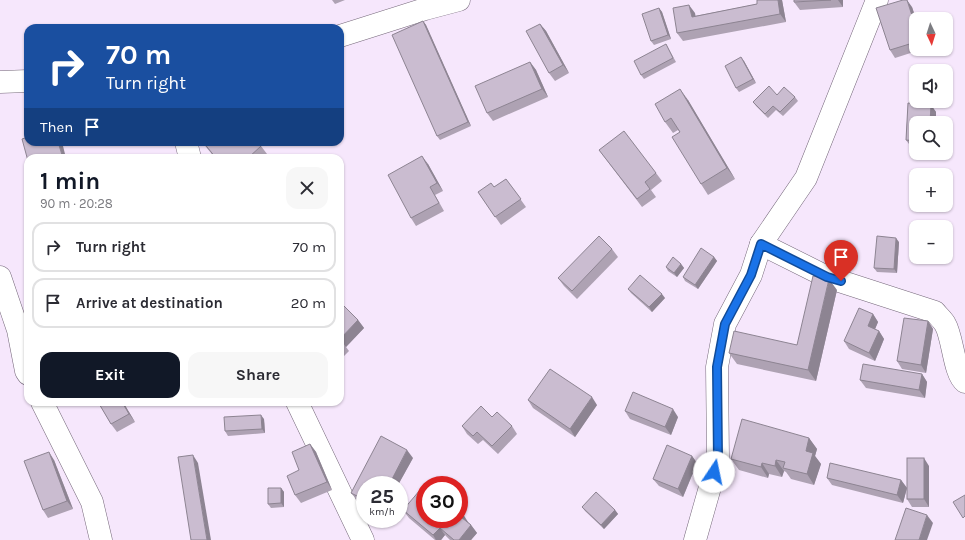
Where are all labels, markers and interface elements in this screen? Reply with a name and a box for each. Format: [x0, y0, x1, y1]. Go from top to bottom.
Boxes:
north arrow [909, 12, 953, 56]
map controls [909, 12, 953, 264]
text: 70 m [106, 38, 171, 71]
icon: right [40, 40, 92, 92]
button: sound [909, 64, 953, 108]
text: Turn right [106, 72, 186, 94]
icon: arrive [81, 116, 103, 138]
button: search [909, 116, 953, 160]
text: Then [40, 118, 73, 136]
text: 1 min [40, 167, 100, 195]
button: close [286, 167, 328, 209]
button: + [909, 168, 953, 212]
text: 90 m · 20:28 [40, 196, 113, 211]
button: − [909, 220, 953, 264]
icon: right [42, 236, 64, 258]
text: Turn right [76, 238, 146, 256]
text: 70 m [292, 238, 326, 256]
pin [824, 240, 858, 281]
icon: arrive [830, 246, 852, 268]
icon: arrive [42, 292, 64, 314]
text: Arrive at destination [76, 294, 223, 312]
text: 20 m [291, 294, 326, 312]
button: Exit [40, 352, 180, 398]
button: Share [188, 352, 328, 398]
position arrow [693, 451, 735, 493]
speed limit sign: 30 [416, 476, 468, 528]
text: 25 [370, 485, 394, 508]
text: km/h [369, 506, 395, 518]

